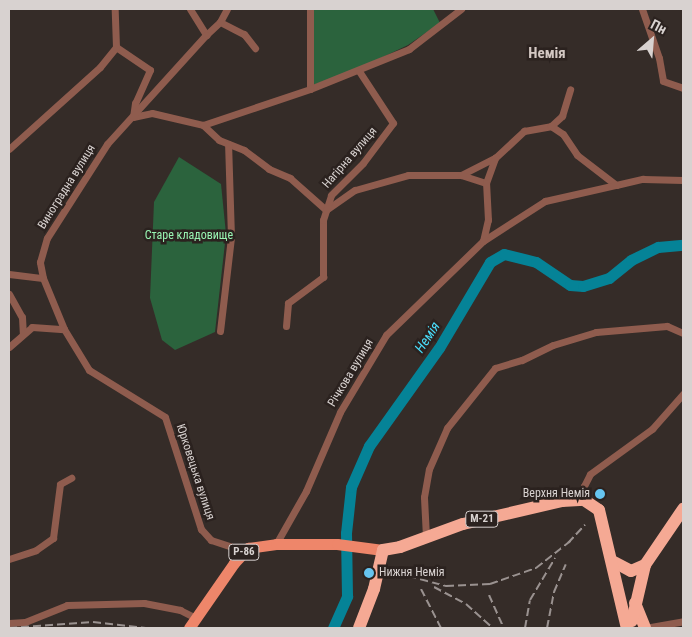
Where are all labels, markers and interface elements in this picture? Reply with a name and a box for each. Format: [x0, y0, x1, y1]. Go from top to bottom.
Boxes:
north arrow [627, 15, 677, 65]
text: Пн [648, 16, 669, 37]
district label: Немія [528, 45, 566, 63]
street label: Нагірна вулиця [320, 125, 380, 191]
street label: Виноградна вулиця [35, 142, 99, 232]
park label: Старе кладовище [145, 229, 233, 243]
water label: Немія [411, 318, 443, 356]
street label: Річкова вулиця [325, 337, 377, 409]
street label: Юрковецька вулиця [173, 422, 217, 522]
place label: Верхня Немія [523, 487, 590, 501]
marker: Верхня Немія [594, 488, 606, 500]
road number: М-21 [464, 510, 500, 528]
road number: Р-86 [228, 544, 260, 560]
place label: Нижня Немія [379, 566, 445, 580]
marker: Нижня Немія [363, 567, 375, 579]

